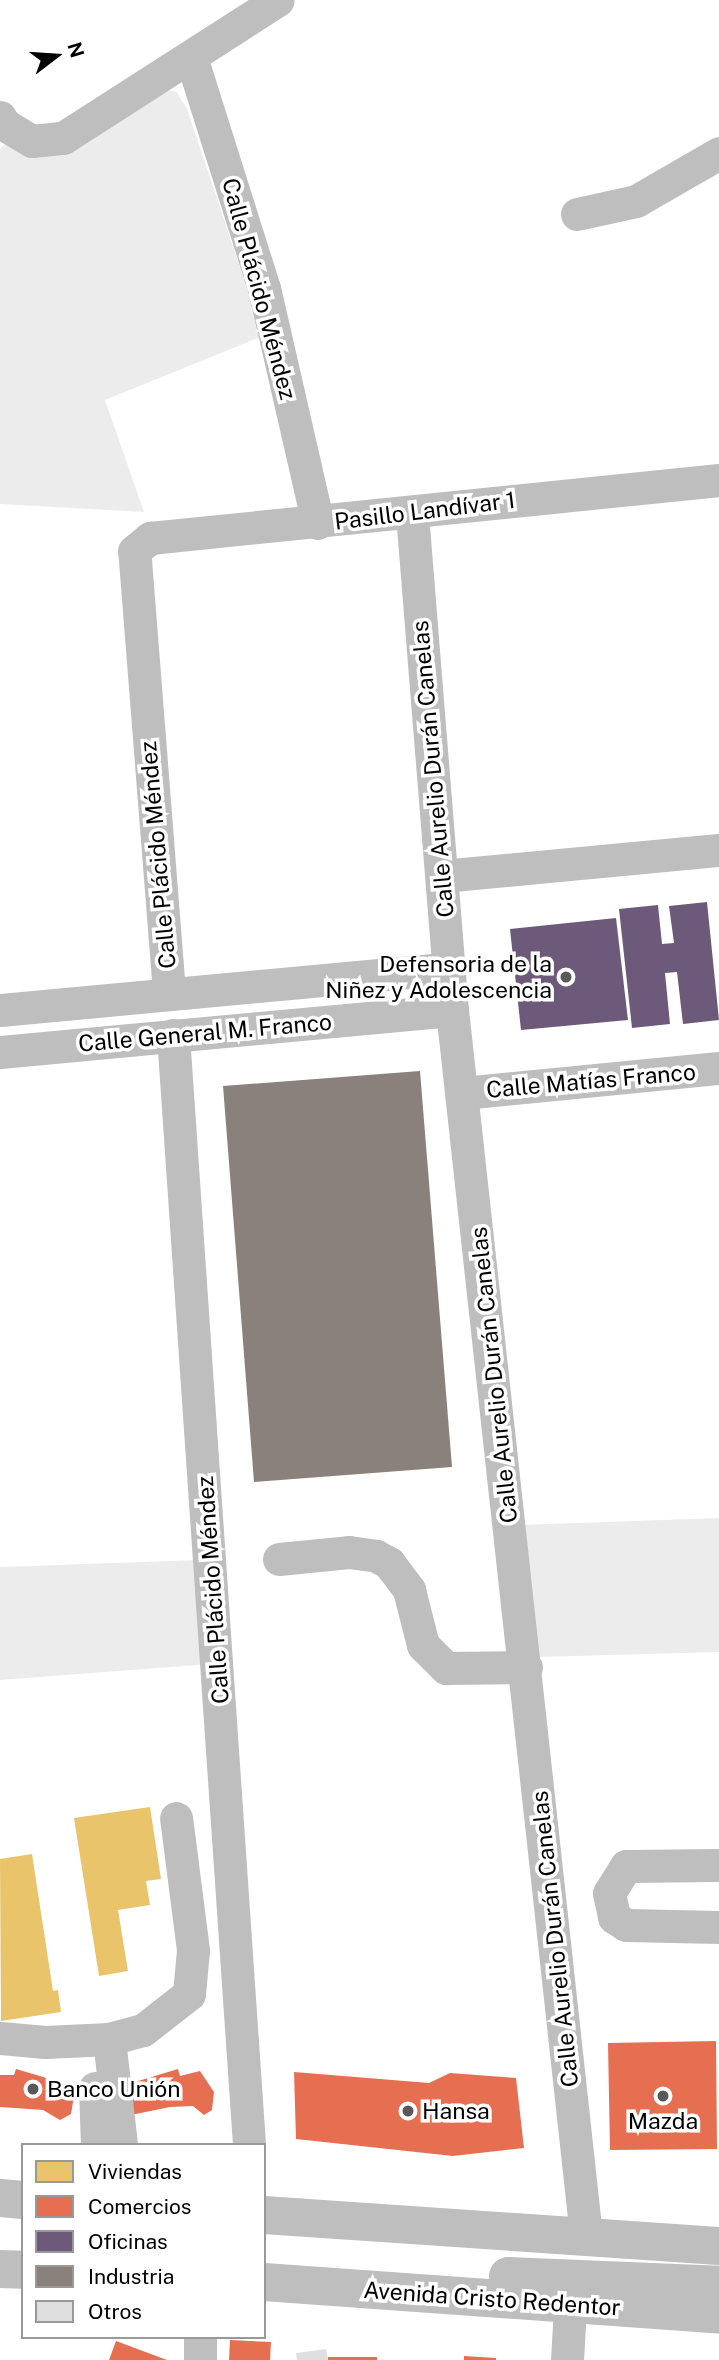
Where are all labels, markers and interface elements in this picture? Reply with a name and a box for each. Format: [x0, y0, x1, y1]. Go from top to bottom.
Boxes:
north arrow [21, 21, 91, 91]
text: N [63, 40, 89, 60]
street label: Calle Plácido Méndez [216, 175, 302, 403]
street label: Pasillo Landívar 1 [333, 486, 517, 536]
street label: Calle Aurelio Durán Canelas [406, 619, 460, 919]
street label: Calle Plácido Méndez [134, 740, 182, 970]
place label: Defensoria de la Niñez y Adolescencia [325, 950, 552, 1004]
marker: Defensoria de la Niñez y Adolescencia [558, 969, 574, 985]
street label: Calle General M. Franco [77, 1008, 333, 1058]
street label: Calle Matías Franco [485, 1058, 697, 1104]
street label: Calle Aurelio Durán Canelas [465, 1225, 523, 1525]
street label: Calle Plácido Méndez [191, 1475, 235, 1705]
street label: Calle Aurelio Durán Canelas [526, 1789, 584, 2089]
place label: Banco Unión [47, 2075, 181, 2103]
marker: Banco Unión [25, 2081, 41, 2097]
marker: Mazda [655, 2088, 671, 2104]
place label: Hansa [422, 2097, 490, 2125]
marker: Hansa [400, 2103, 416, 2119]
place label: Mazda [628, 2107, 698, 2135]
legend [21, 2143, 266, 2339]
text: Viviendas [88, 2159, 182, 2184]
text: Comercios [88, 2194, 191, 2219]
text: Oficinas [88, 2229, 168, 2254]
text: Industria [88, 2264, 174, 2289]
street label: Avenida Cristo Redentor [362, 2276, 622, 2322]
text: Otros [88, 2299, 142, 2324]

